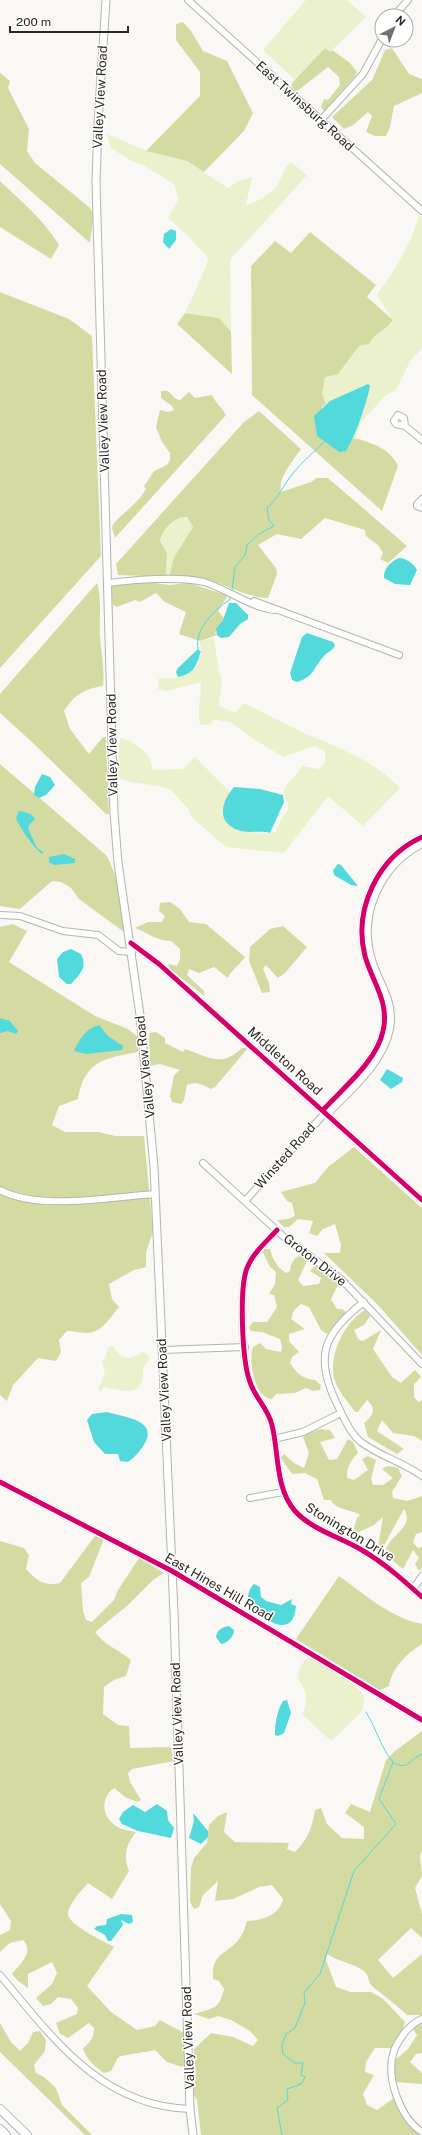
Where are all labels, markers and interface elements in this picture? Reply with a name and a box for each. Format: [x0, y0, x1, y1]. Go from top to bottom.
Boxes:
scale bar [10, 8, 128, 34]
north arrow [374, 8, 414, 48]
text: N [393, 13, 408, 28]
text: 200 m [16, 15, 51, 29]
street label: Valley View Road [90, 45, 110, 149]
street label: East Twinsburg Road [253, 58, 357, 154]
street label: Valley View Road [94, 369, 112, 473]
street label: Valley View Road [104, 693, 120, 797]
street label: Valley View Road [132, 1015, 158, 1119]
street label: Middleton Road [245, 1024, 325, 1098]
street label: Winsted Road [251, 1120, 319, 1192]
street label: Groton Drive [281, 1231, 349, 1289]
street label: Valley View Road [154, 1338, 174, 1442]
street label: Stonington Drive [303, 1500, 397, 1564]
street label: East Hines Hill Road [162, 1550, 276, 1624]
street label: Valley View Road [168, 1662, 186, 1766]
street label: Valley View Road [179, 1986, 197, 2090]

